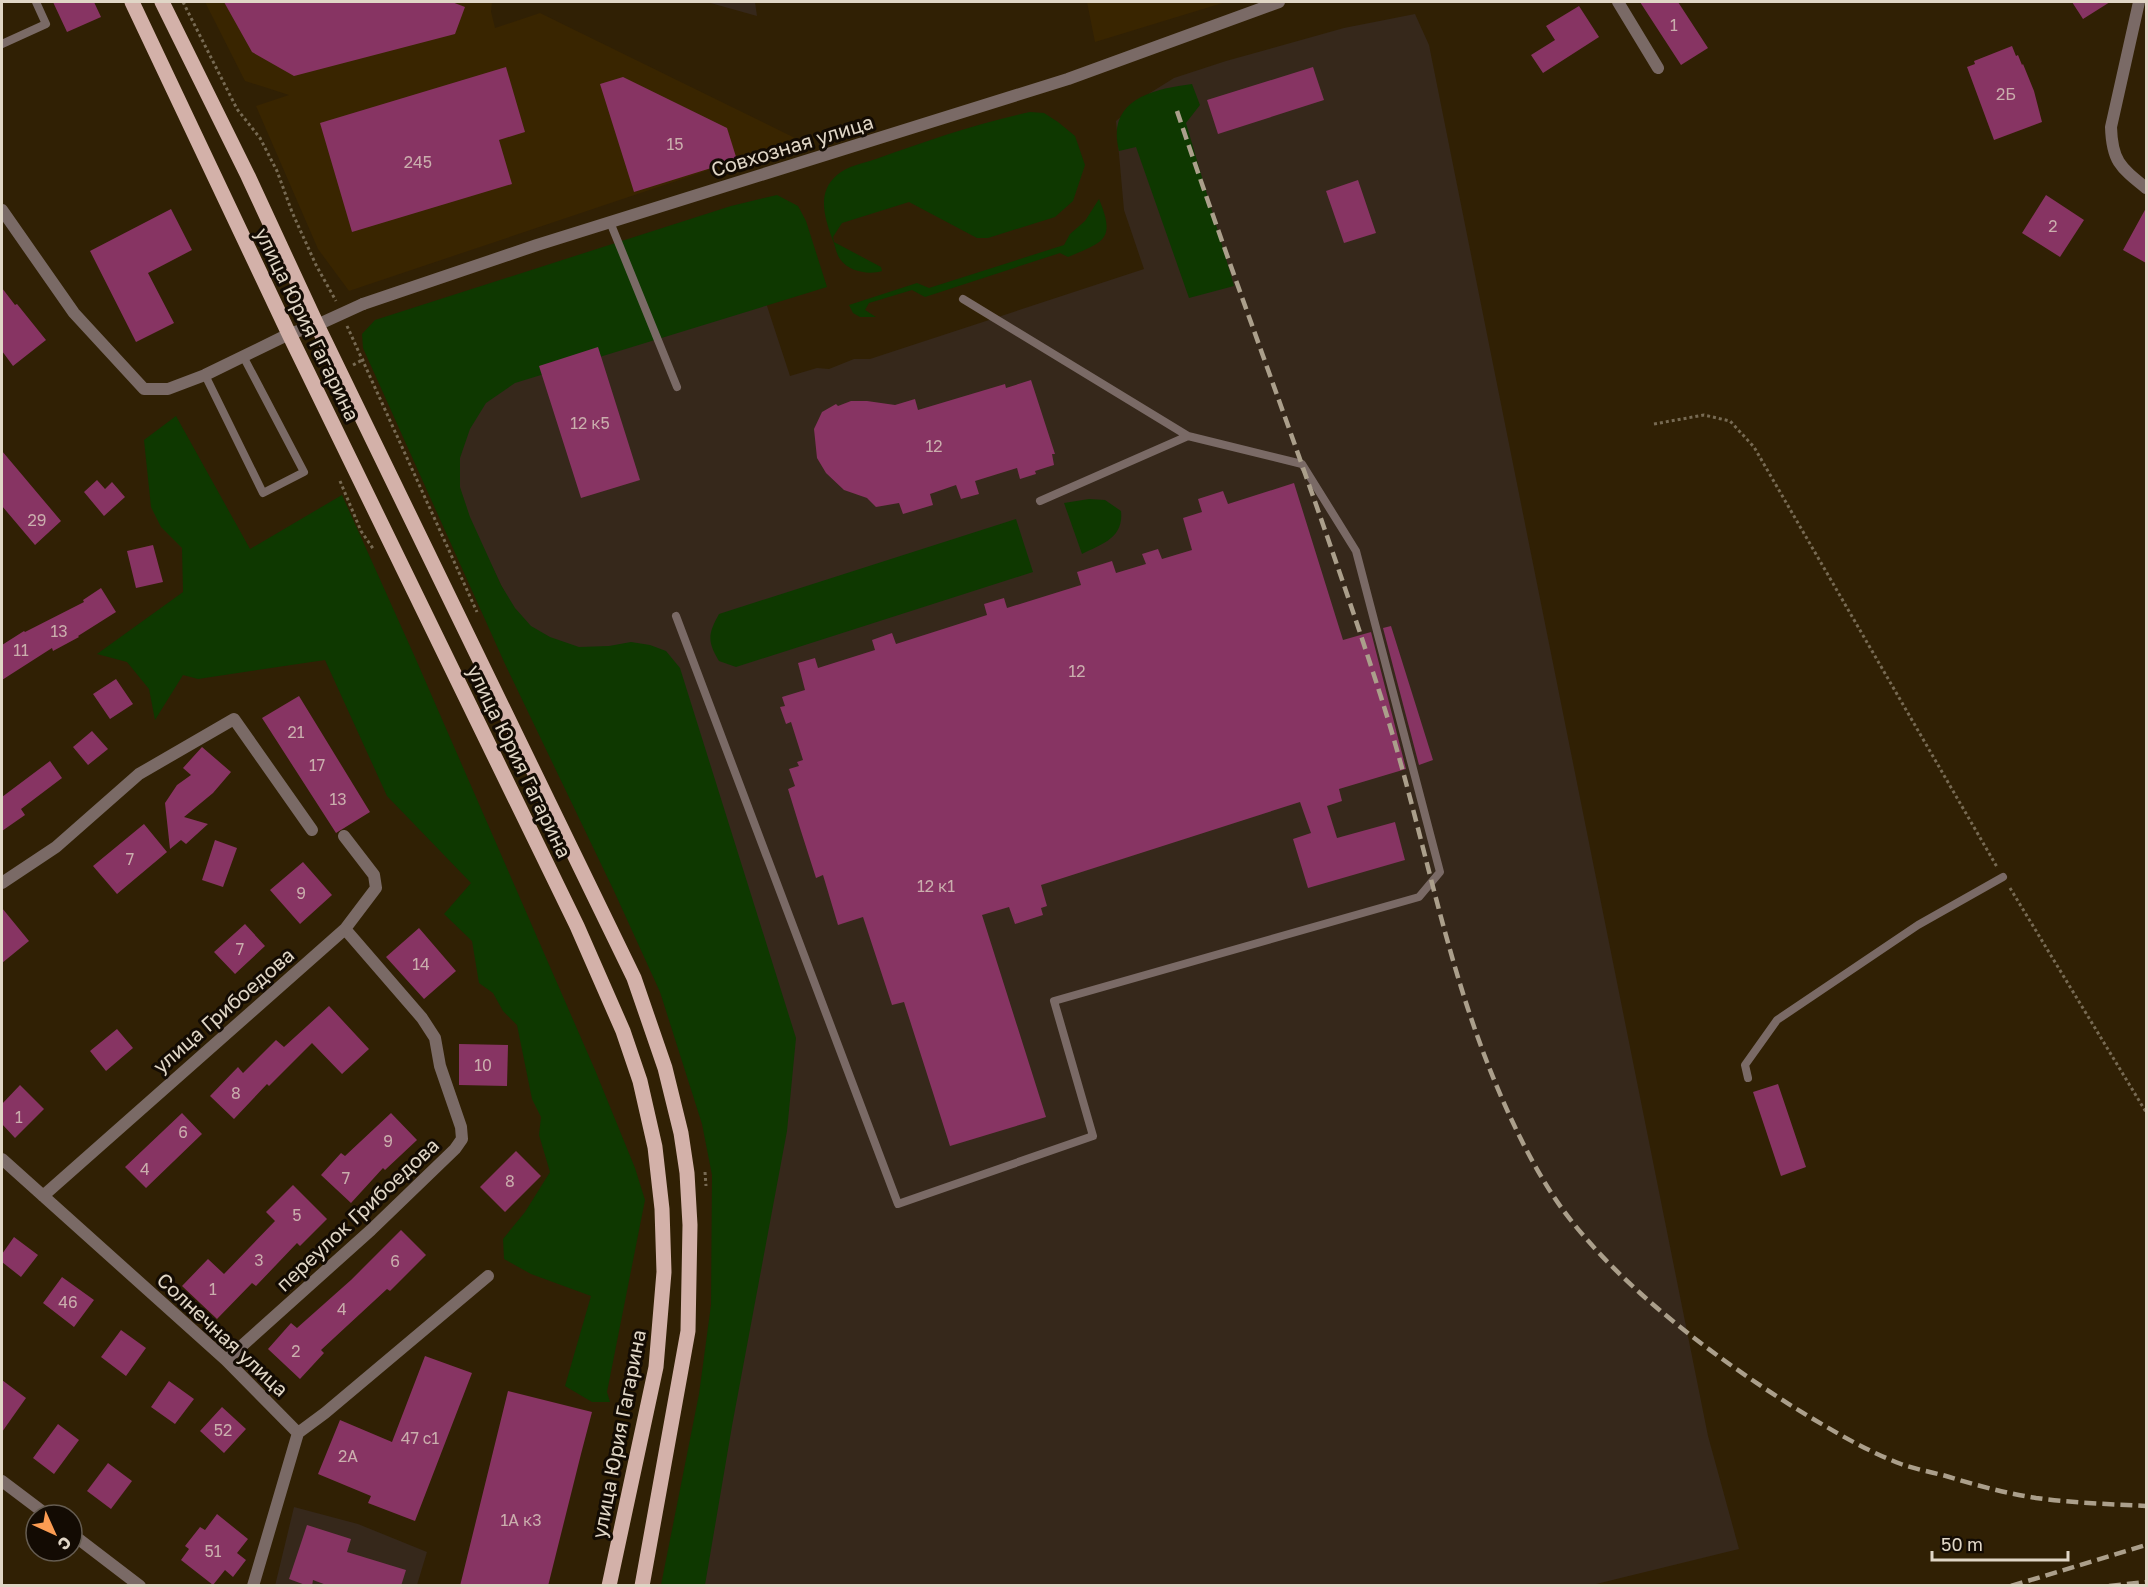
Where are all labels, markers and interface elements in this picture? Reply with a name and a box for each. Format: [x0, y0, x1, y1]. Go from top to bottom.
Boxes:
house number: 1 [1670, 15, 1678, 35]
house number: 2Б [1996, 84, 2016, 104]
street label: Совхозная улица [708, 109, 876, 181]
house number: 15 [666, 134, 684, 154]
house number: 245 [404, 152, 432, 172]
house number: 2 [2048, 216, 2058, 236]
street label: улица Юрия Гагарина [251, 223, 365, 425]
house number: 12 к5 [570, 413, 610, 433]
house number: 12 [925, 436, 943, 456]
house number: 29 [28, 510, 46, 530]
house number: 13 [50, 621, 68, 641]
house number: 11 [13, 640, 29, 660]
street label: улица Юрия Гагарина [463, 660, 577, 862]
house number: 12 [1068, 661, 1086, 681]
house number: 21 [287, 722, 305, 742]
house number: 17 [309, 755, 325, 775]
house number: 13 [329, 789, 347, 809]
house number: 7 [126, 849, 134, 869]
house number: 12 к1 [917, 876, 955, 896]
house number: 9 [296, 883, 306, 903]
house number: 7 [236, 939, 244, 959]
street label: улица Грибоедова [148, 942, 298, 1078]
house number: 14 [412, 954, 430, 974]
house number: 10 [474, 1055, 492, 1075]
house number: 8 [231, 1083, 241, 1103]
house number: 1 [15, 1107, 23, 1127]
house number: 6 [178, 1122, 188, 1142]
house number: 9 [383, 1131, 393, 1151]
street label: переулок Грибоедова [271, 1132, 443, 1296]
house number: 4 [140, 1159, 150, 1179]
house number: 7 [342, 1168, 350, 1188]
house number: 8 [505, 1171, 515, 1191]
house number: 5 [292, 1205, 302, 1225]
house number: 3 [254, 1250, 264, 1270]
house number: 6 [390, 1251, 400, 1271]
street label: Солнечная улица [152, 1267, 294, 1401]
house number: 1 [209, 1279, 217, 1299]
house number: 46 [58, 1292, 78, 1312]
house number: 4 [337, 1299, 347, 1319]
street label: улица Юрия Гагарина [586, 1328, 650, 1540]
house number: 2 [291, 1341, 301, 1361]
house number: 52 [214, 1420, 232, 1440]
house number: 47 с1 [401, 1428, 440, 1448]
house number: 2А [338, 1446, 358, 1466]
north arrow [24, 1503, 84, 1563]
house number: 1А к3 [500, 1510, 542, 1530]
scale bar [1932, 1524, 2068, 1562]
text: С [54, 1533, 76, 1555]
text: 50 m [1941, 1533, 1983, 1555]
house number: 51 [204, 1541, 222, 1561]

